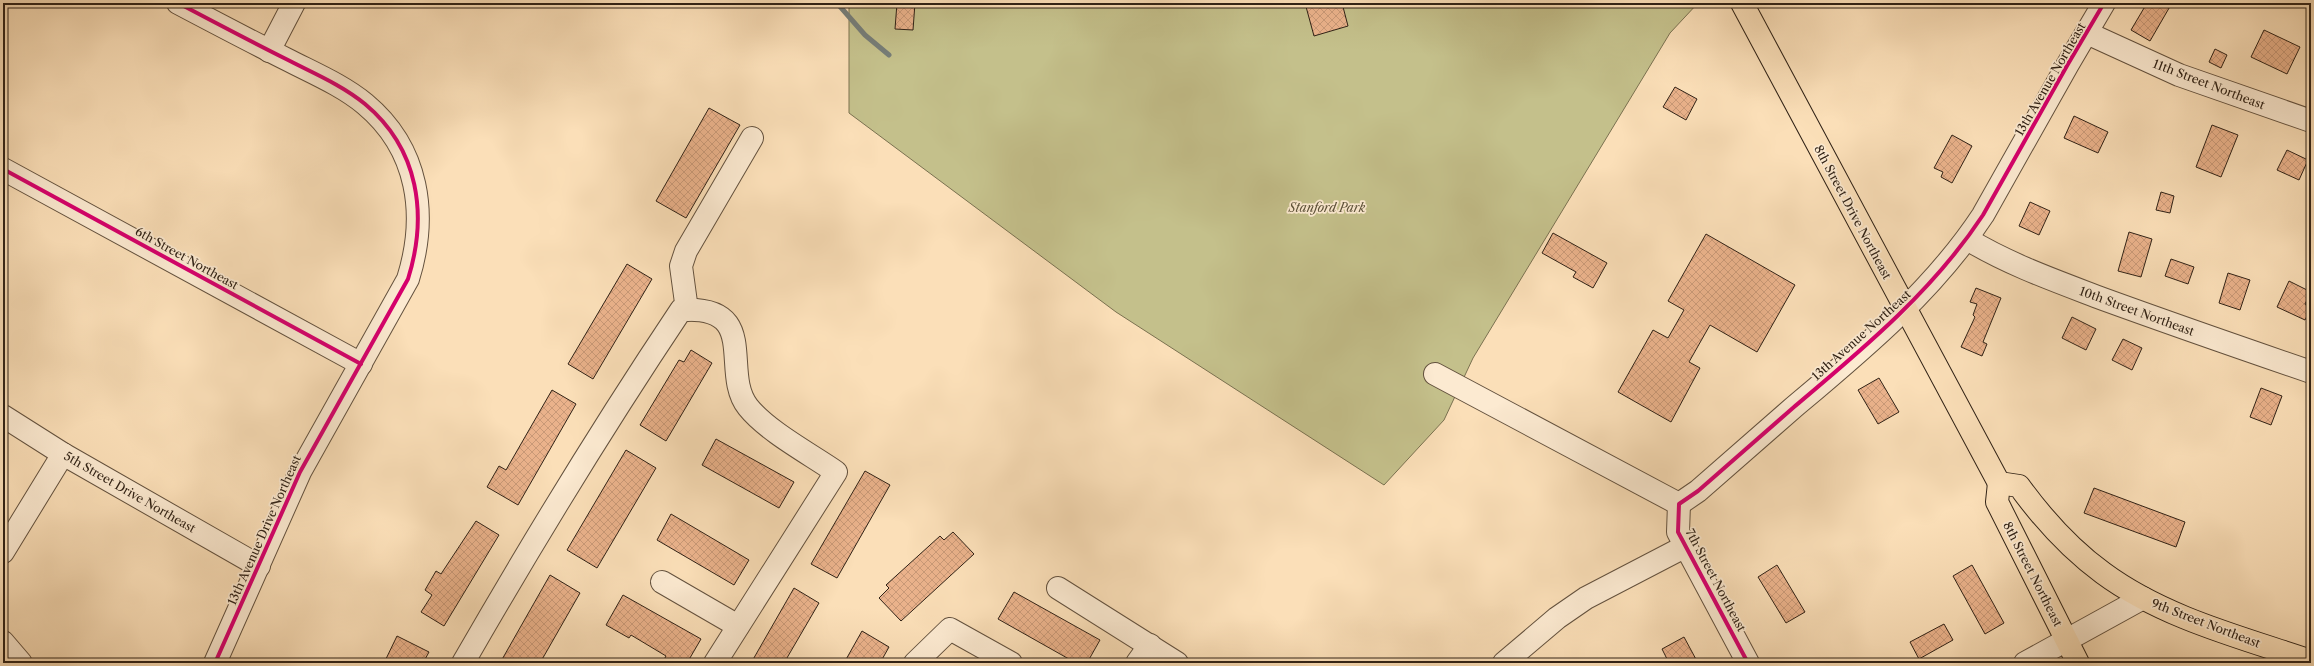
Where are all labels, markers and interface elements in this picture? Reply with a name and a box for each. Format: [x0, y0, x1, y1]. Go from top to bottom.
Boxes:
street label: 13th Avenue Northeast [2011, 19, 2089, 138]
street label: 11th Street Northeast [2151, 56, 2268, 112]
street label: 8th Street Drive Northeast [1811, 142, 1895, 282]
park label: Stanford Park [1288, 200, 1366, 215]
street label: 6th Street Northeast [133, 223, 242, 293]
street label: 10th Street Northeast [2078, 283, 2197, 339]
street label: 13th Avenue Northeast [1808, 286, 1914, 383]
street label: 5th Street Drive Northeast [62, 448, 199, 536]
street label: 13th Avenue Drive Northeast [224, 452, 304, 607]
street label: 8th Street Northeast [2000, 519, 2066, 630]
street label: 7th Street Northeast [1683, 526, 1750, 635]
street label: 9th Street Northeast [2149, 595, 2263, 651]

